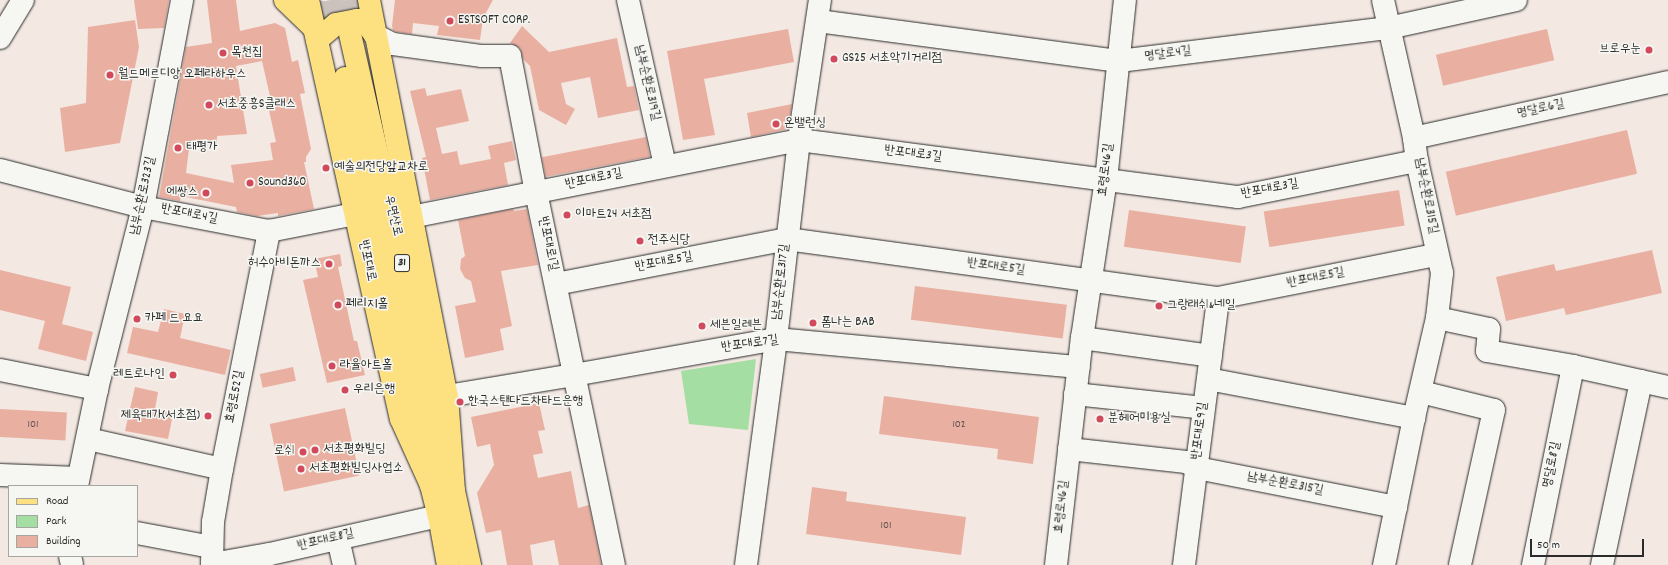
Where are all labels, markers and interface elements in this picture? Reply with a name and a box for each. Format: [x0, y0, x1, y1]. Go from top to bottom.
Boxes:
place label: ESTSOFT CORP. [458, 13, 530, 29]
marker: ESTSOFT CORP. [445, 16, 455, 26]
place label: 브로우눈 [1599, 42, 1641, 58]
street label: 남부순환로319길 [630, 44, 662, 122]
street label: 명달로4길 [1144, 44, 1192, 66]
place label: 목천집 [231, 45, 262, 61]
marker: 브로우눈 [1644, 45, 1654, 55]
marker: 목천집 [218, 48, 228, 58]
place label: GS25 서초악기거리점 [842, 51, 942, 67]
marker: GS25 서초악기거리점 [829, 54, 839, 64]
place label: 월드메르디앙 오페라하우스 [118, 67, 247, 83]
marker: 월드메르디앙 오페라하우스 [105, 70, 115, 80]
place label: 서초중흥S클래스 [217, 97, 296, 113]
street label: 명달로6길 [1516, 97, 1566, 123]
marker: 서초중흥S클래스 [204, 100, 214, 110]
place label: 온밸런싱 [784, 116, 826, 132]
marker: 온밸런싱 [771, 119, 781, 129]
place label: 태평가 [186, 140, 217, 156]
street label: 효령로46길 [1096, 142, 1118, 198]
marker: 태평가 [173, 143, 183, 153]
street label: 반포대로3길 [883, 144, 943, 166]
street label: 남부순환로323길 [128, 155, 160, 237]
street label: 남부순환로315길 [1410, 157, 1440, 235]
place label: 예술의전당앞교차로 [334, 160, 428, 176]
marker: 예술의전당앞교차로 [321, 163, 331, 173]
street label: 반포대로3길 [564, 166, 624, 194]
place label: Sound360 [258, 175, 306, 191]
street label: 반포대로3길 [1240, 177, 1300, 203]
marker: Sound360 [245, 178, 255, 188]
place label: 에쌍스 [167, 185, 198, 201]
marker: 에쌍스 [201, 188, 211, 198]
street label: 우면산로 [380, 194, 404, 238]
street label: 반포대로4길 [159, 202, 219, 228]
place label: 이마트24 서초점 [575, 207, 652, 223]
marker: 이마트24 서초점 [562, 210, 572, 220]
street label: 반포대로1길 [534, 215, 560, 273]
place label: 전주식당 [648, 233, 690, 249]
marker: 전주식당 [635, 236, 645, 246]
street label: 반포대로 [354, 239, 378, 283]
street label: 남부순환로317길 [770, 243, 794, 321]
street label: 반포대로5길 [634, 250, 694, 276]
road number: 31 [394, 253, 410, 273]
place label: 허수아비돈까스 [248, 256, 321, 272]
street label: 반포대로5길 [966, 256, 1026, 280]
marker: 허수아비돈까스 [324, 259, 334, 269]
street label: 반포대로5길 [1286, 266, 1346, 292]
place label: 페리지홀 [346, 297, 388, 313]
place label: 그랑래쉬&네일 [1167, 298, 1235, 314]
marker: 페리지홀 [333, 300, 343, 310]
marker: 그랑래쉬&네일 [1154, 301, 1164, 311]
place label: 카페 드 요요 [145, 311, 203, 327]
marker: 카페 드 요요 [132, 314, 142, 324]
place label: 폼나는 BAB [821, 315, 875, 331]
place label: 세븐일레븐 [710, 318, 762, 334]
marker: 폼나는 BAB [808, 318, 818, 328]
marker: 세븐일레븐 [697, 321, 707, 331]
street label: 반포대로7길 [721, 333, 779, 357]
place label: 라율아트홀 [340, 358, 392, 374]
marker: 라율아트홀 [327, 361, 337, 371]
place label: 레트로나인 [113, 367, 165, 383]
street label: 효령로52길 [223, 369, 249, 425]
marker: 레트로나인 [168, 370, 178, 380]
place label: 우리은행 [353, 382, 395, 398]
marker: 우리은행 [340, 385, 350, 395]
place label: 한국스탠다드차타드은행 [468, 394, 583, 410]
marker: 한국스탠다드차타드은행 [455, 397, 465, 407]
street label: 반포대로9길 [1190, 401, 1212, 461]
place label: 제육대가(서초점) [120, 408, 200, 424]
marker: 제육대가(서초점) [203, 411, 213, 421]
place label: 분헤어미용실 [1108, 411, 1171, 427]
marker: 분헤어미용실 [1095, 414, 1105, 424]
house number: 101 [28, 418, 38, 432]
house number: 102 [952, 418, 966, 432]
street label: 명달로8길 [1541, 440, 1565, 490]
place label: 서초평화빌딩 [323, 442, 386, 458]
place label: 로쉬 [274, 444, 295, 460]
marker: 서초평화빌딩 [310, 445, 320, 455]
marker: 로쉬 [298, 447, 308, 457]
place label: 서초평화빌딩사업소 [309, 461, 403, 477]
marker: 서초평화빌딩사업소 [296, 464, 306, 474]
street label: 남부순환로315길 [1246, 470, 1324, 500]
street label: 효령로46길 [1052, 480, 1074, 534]
legend [8, 485, 138, 557]
text: Road [46, 493, 68, 510]
text: Park [46, 513, 66, 530]
house number: 101 [881, 519, 891, 533]
street label: 반포대로8길 [296, 527, 356, 555]
scale bar [1532, 531, 1646, 557]
text: Building [46, 533, 81, 550]
text: 50 m [1537, 537, 1560, 554]

